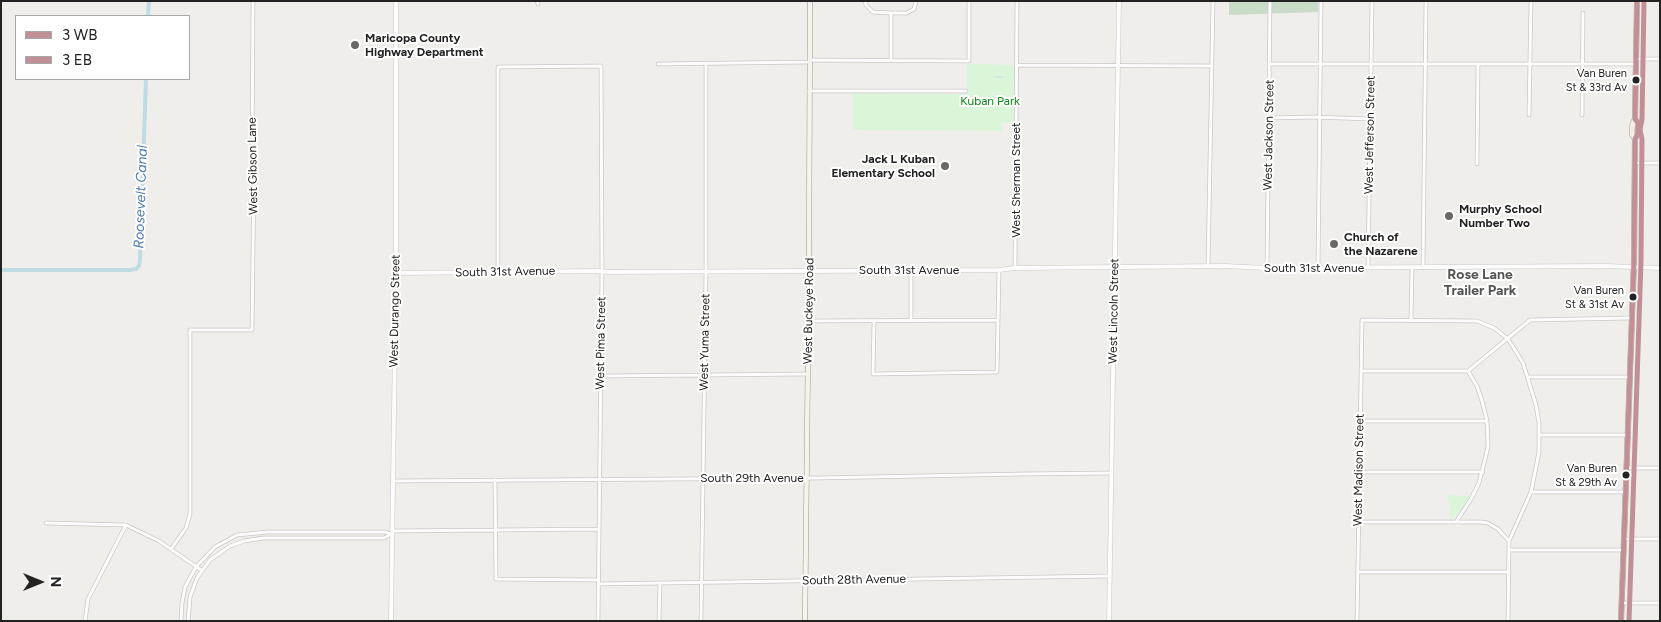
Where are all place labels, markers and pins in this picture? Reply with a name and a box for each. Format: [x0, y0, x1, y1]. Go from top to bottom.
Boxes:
place label: Maricopa County Highway Department [365, 31, 484, 59]
marker: Maricopa County Highway Department [349, 39, 361, 51]
place label: Van Buren St & 33rd Av [1566, 67, 1627, 93]
marker: Van Buren St & 33rd Av [1631, 75, 1641, 85]
place label: Jack L Kuban Elementary School [831, 152, 935, 180]
marker: Jack L Kuban Elementary School [939, 160, 951, 172]
place label: Murphy School Number Two [1459, 202, 1542, 230]
marker: Murphy School Number Two [1443, 210, 1455, 222]
place label: Church of the Nazarene [1344, 230, 1418, 258]
marker: Church of the Nazarene [1328, 238, 1340, 250]
place label: Van Buren St & 31st Av [1565, 284, 1624, 310]
marker: Van Buren St & 31st Av [1628, 292, 1638, 302]
place label: Van Buren St & 29th Av [1555, 462, 1617, 488]
marker: Van Buren St & 29th Av [1621, 470, 1631, 480]

